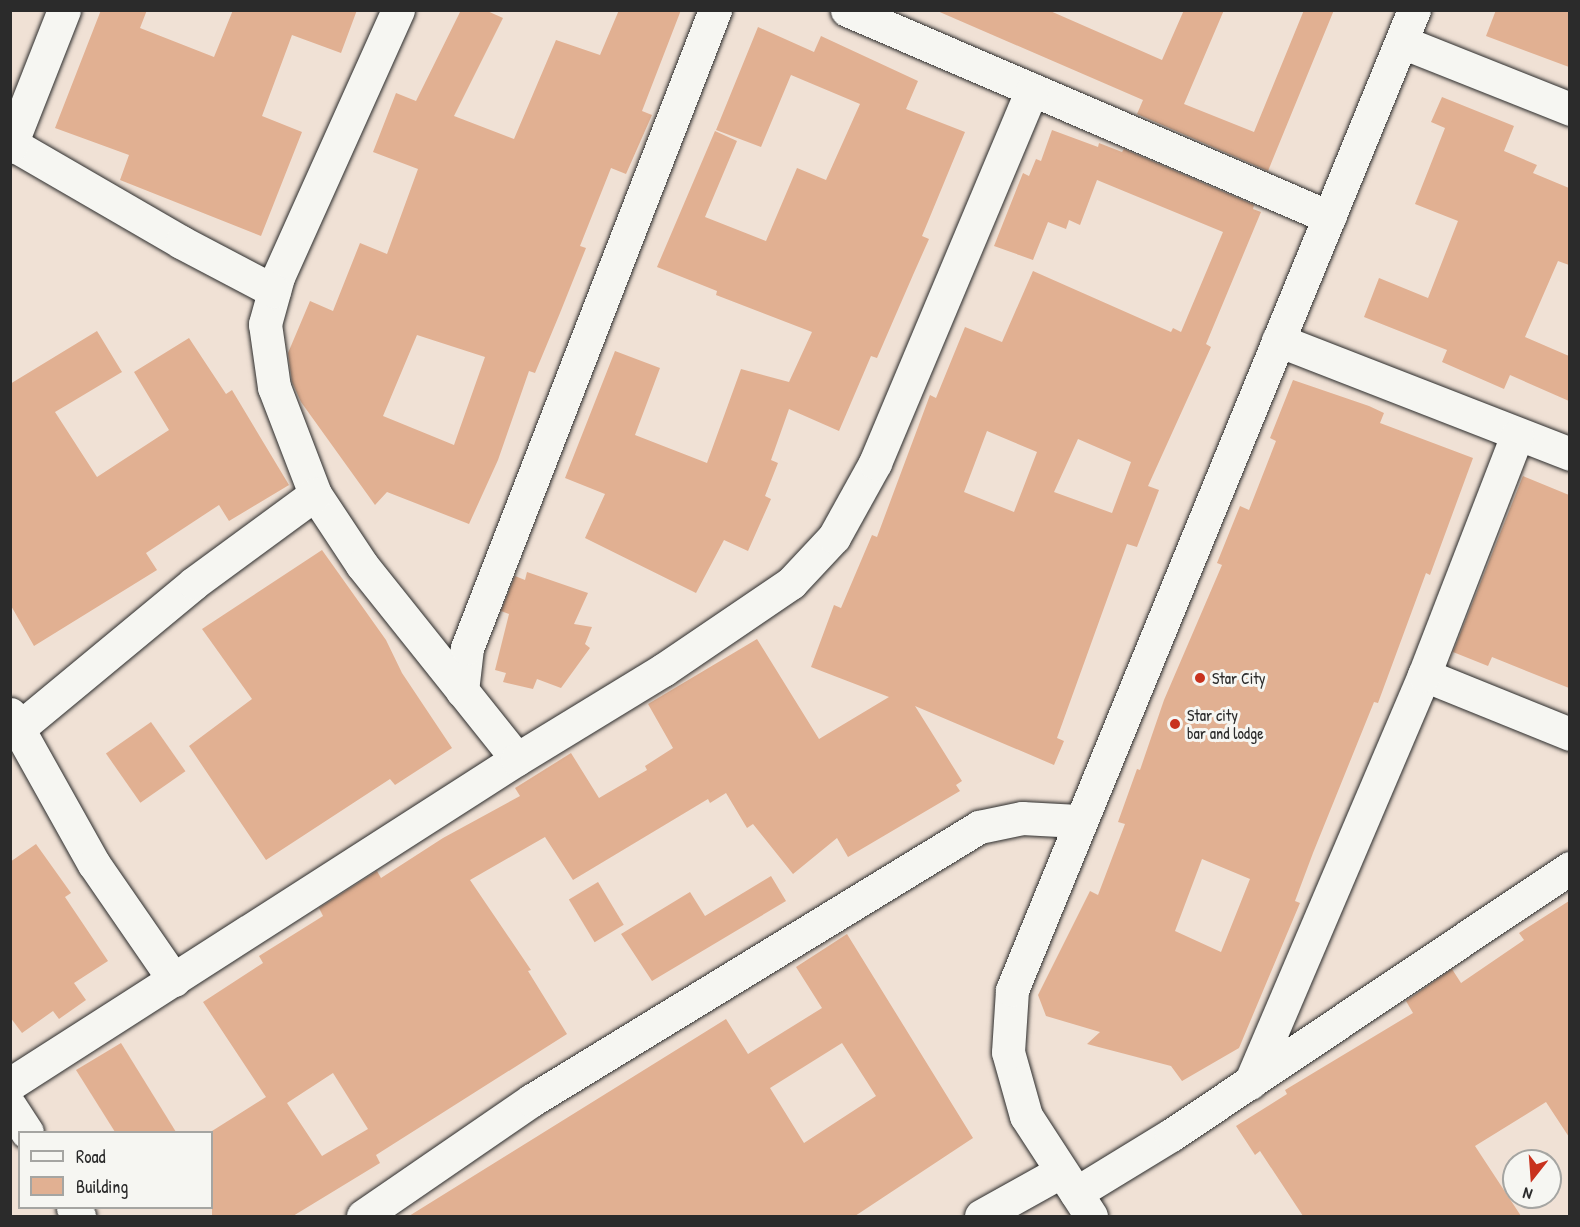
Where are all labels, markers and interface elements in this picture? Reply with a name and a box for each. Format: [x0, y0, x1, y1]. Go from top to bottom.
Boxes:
place label: Star City [1212, 668, 1266, 688]
marker: Star City [1193, 671, 1207, 685]
place label: Star city bar and lodge [1187, 705, 1264, 743]
marker: Star city bar and lodge [1168, 717, 1182, 731]
legend [18, 1131, 213, 1209]
text: Road [76, 1144, 106, 1169]
north arrow [1502, 1149, 1562, 1209]
text: Building [76, 1174, 128, 1199]
text: N [1520, 1183, 1535, 1206]

